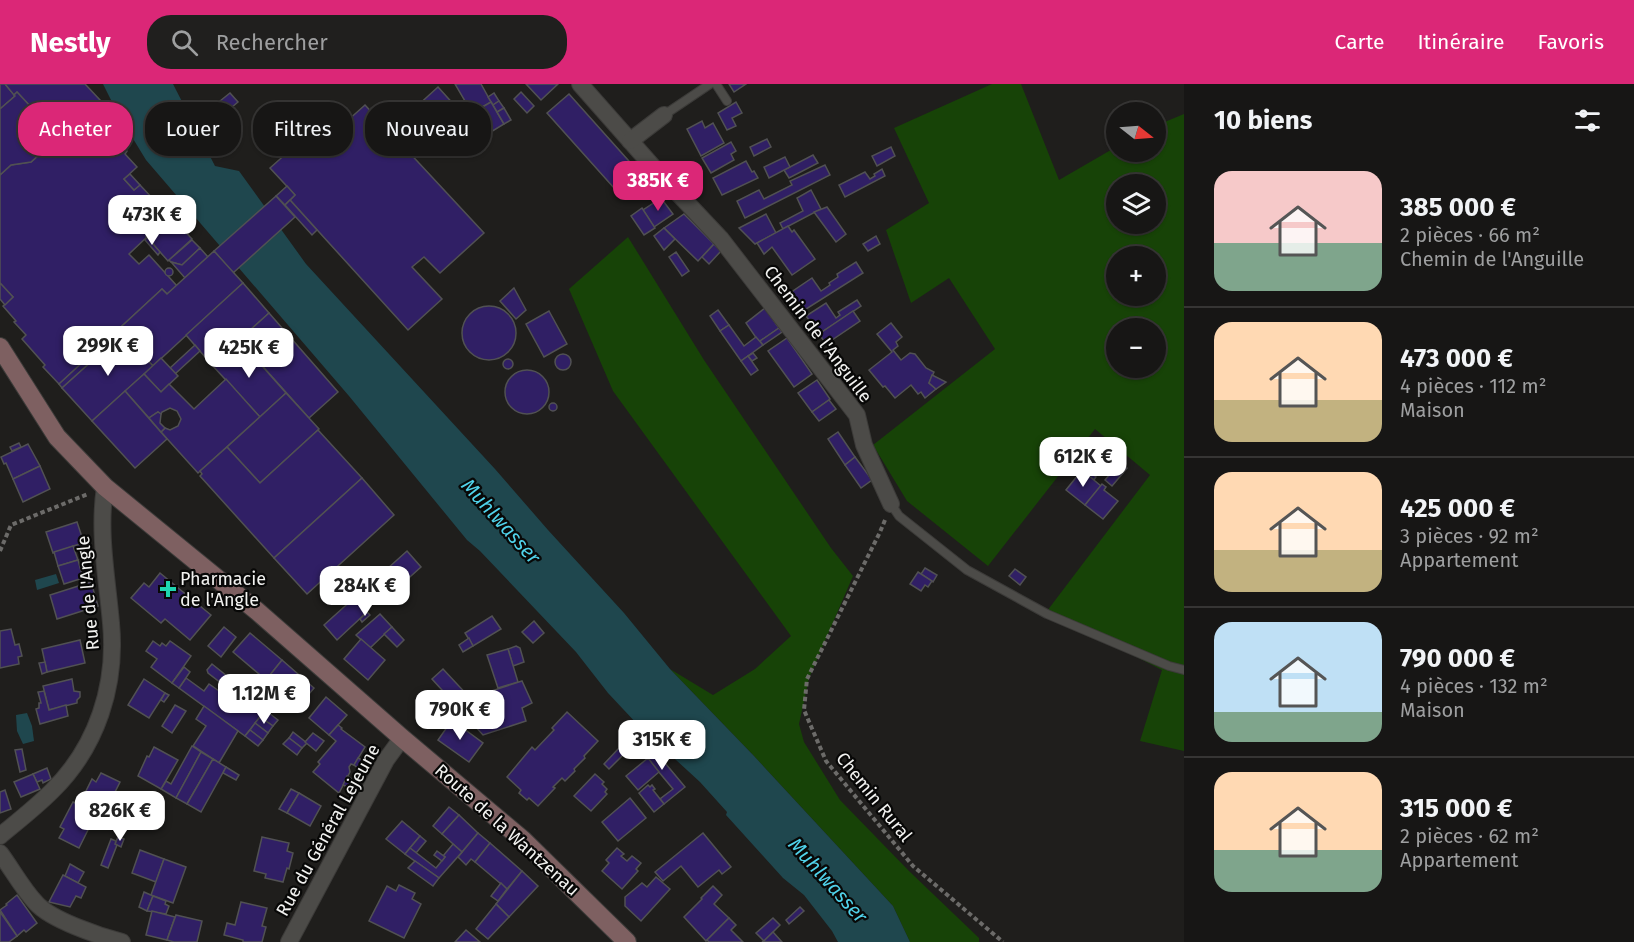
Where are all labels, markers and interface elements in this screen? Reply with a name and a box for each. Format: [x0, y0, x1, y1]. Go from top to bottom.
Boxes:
search box [147, 15, 567, 69]
text: Nestly [30, 26, 111, 59]
icon: search [168, 26, 201, 59]
text: Rechercher [216, 29, 328, 56]
text: Carte [1335, 29, 1384, 55]
text: Itinéraire [1417, 29, 1504, 55]
text: Favoris [1537, 29, 1604, 55]
chip: Acheter [18, 102, 133, 156]
chip: Louer [145, 102, 241, 156]
chip: Filtres [253, 102, 353, 156]
chip: Nouveau [365, 102, 491, 156]
north arrow [1106, 102, 1166, 162]
map controls [1106, 102, 1166, 378]
icon: filters [1571, 104, 1604, 137]
text: 10 biens [1214, 105, 1312, 136]
pin: 385K € [609, 161, 707, 212]
text: 385K € [627, 168, 689, 192]
button: layers [1106, 174, 1166, 234]
text: 385 000 € [1400, 192, 1516, 223]
pin: 473K € [103, 195, 201, 246]
icon: home [1262, 195, 1334, 267]
text: 473K € [122, 202, 182, 226]
text: 2 pièces · 66 m² [1400, 223, 1540, 247]
button: + [1106, 246, 1166, 306]
text: Chemin de l'Anguille [1400, 247, 1584, 271]
street label: Chemin de l'Anguille [759, 261, 877, 407]
button: − [1106, 318, 1166, 378]
pin: 299K € [59, 326, 157, 377]
pin: 425K € [200, 328, 298, 379]
text: 299K € [77, 333, 139, 357]
text: 425K € [218, 335, 280, 359]
text: 473 000 € [1400, 343, 1513, 374]
icon: home [1262, 346, 1334, 418]
text: 4 pièces · 112 m² [1400, 374, 1546, 398]
text: Maison [1400, 398, 1465, 422]
pin: 612K € [1034, 437, 1132, 488]
text: 612K € [1054, 444, 1113, 468]
water label: Muhlwasser [457, 474, 546, 569]
text: 425 000 € [1400, 493, 1515, 524]
icon: home [1262, 496, 1334, 568]
text: 3 pièces · 92 m² [1400, 524, 1539, 548]
street label: Rue de l'Angle [72, 535, 104, 651]
text: Appartement [1400, 548, 1518, 572]
pin: 284K € [316, 566, 414, 617]
place label: Pharmacie de l'Angle [180, 568, 266, 611]
text: 284K € [334, 573, 396, 597]
marker: Pharmacie de l'Angle [161, 582, 175, 596]
text: 790 000 € [1400, 643, 1515, 674]
icon: home [1262, 646, 1334, 718]
pin: 1.12M € [209, 674, 319, 725]
text: 4 pièces · 132 m² [1400, 674, 1548, 698]
text: 1.12M € [232, 681, 296, 705]
pin: 790K € [411, 690, 509, 741]
text: 790K € [429, 697, 491, 721]
text: Maison [1400, 698, 1465, 722]
pin: 315K € [613, 720, 711, 771]
text: 315K € [632, 727, 692, 751]
street label: Rue du Général Lejeune [271, 740, 385, 920]
street label: Chemin Rural [831, 748, 917, 846]
street label: Route de la Wantzenau [430, 759, 584, 901]
pin: 826K € [71, 791, 169, 842]
text: 315 000 € [1400, 793, 1512, 824]
icon: home [1262, 796, 1334, 868]
text: 826K € [89, 798, 151, 822]
text: 2 pièces · 62 m² [1400, 824, 1539, 848]
water label: Muhlwasser [784, 833, 873, 928]
text: Appartement [1400, 848, 1518, 872]

